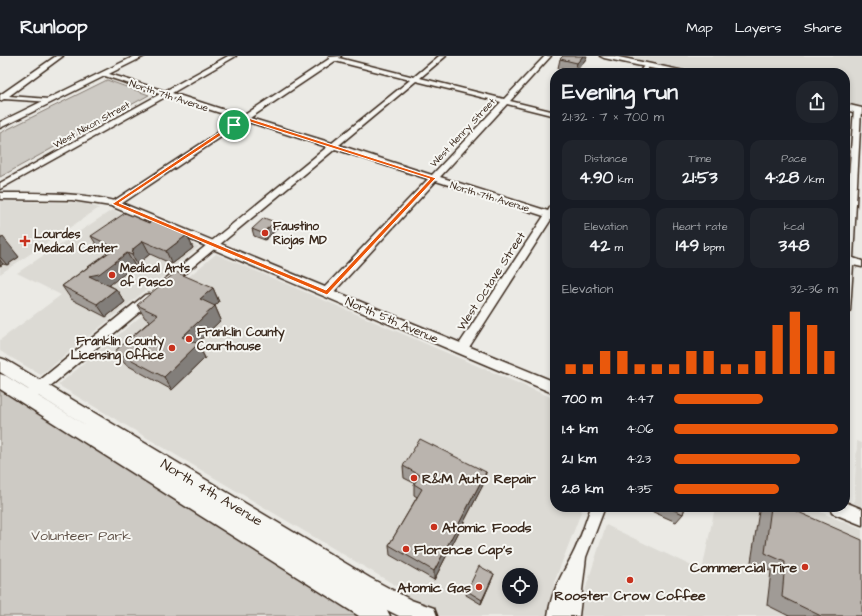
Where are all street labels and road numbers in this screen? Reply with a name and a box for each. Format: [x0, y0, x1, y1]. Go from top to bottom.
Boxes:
street label: North 7th Avenue [128, 77, 210, 115]
street label: West Henry Street [427, 95, 499, 171]
street label: West Nixon Street [51, 98, 132, 152]
street label: North 7th Avenue [448, 178, 532, 216]
street label: West Octave Street [453, 228, 530, 334]
street label: North 5th Avenue [343, 293, 441, 348]
street label: North 4th Avenue [157, 454, 267, 531]

